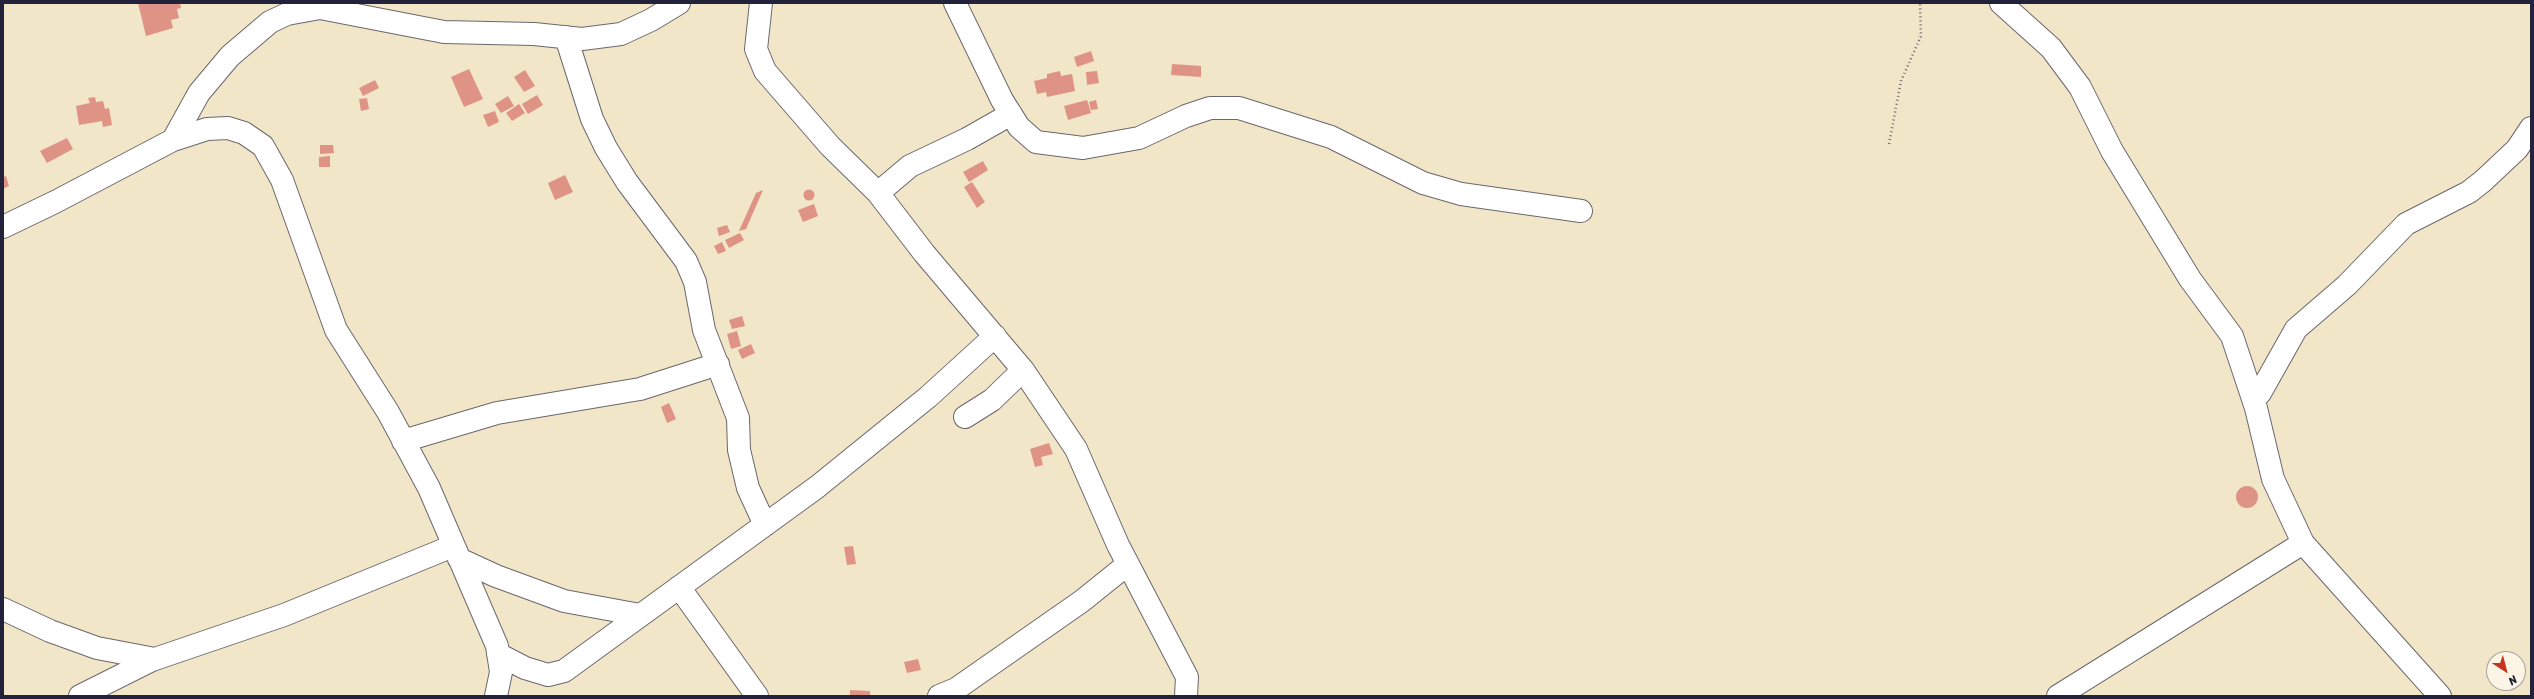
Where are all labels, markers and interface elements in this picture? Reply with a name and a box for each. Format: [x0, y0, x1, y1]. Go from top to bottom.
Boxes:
north arrow [2486, 651, 2526, 691]
text: N [2504, 670, 2521, 690]

